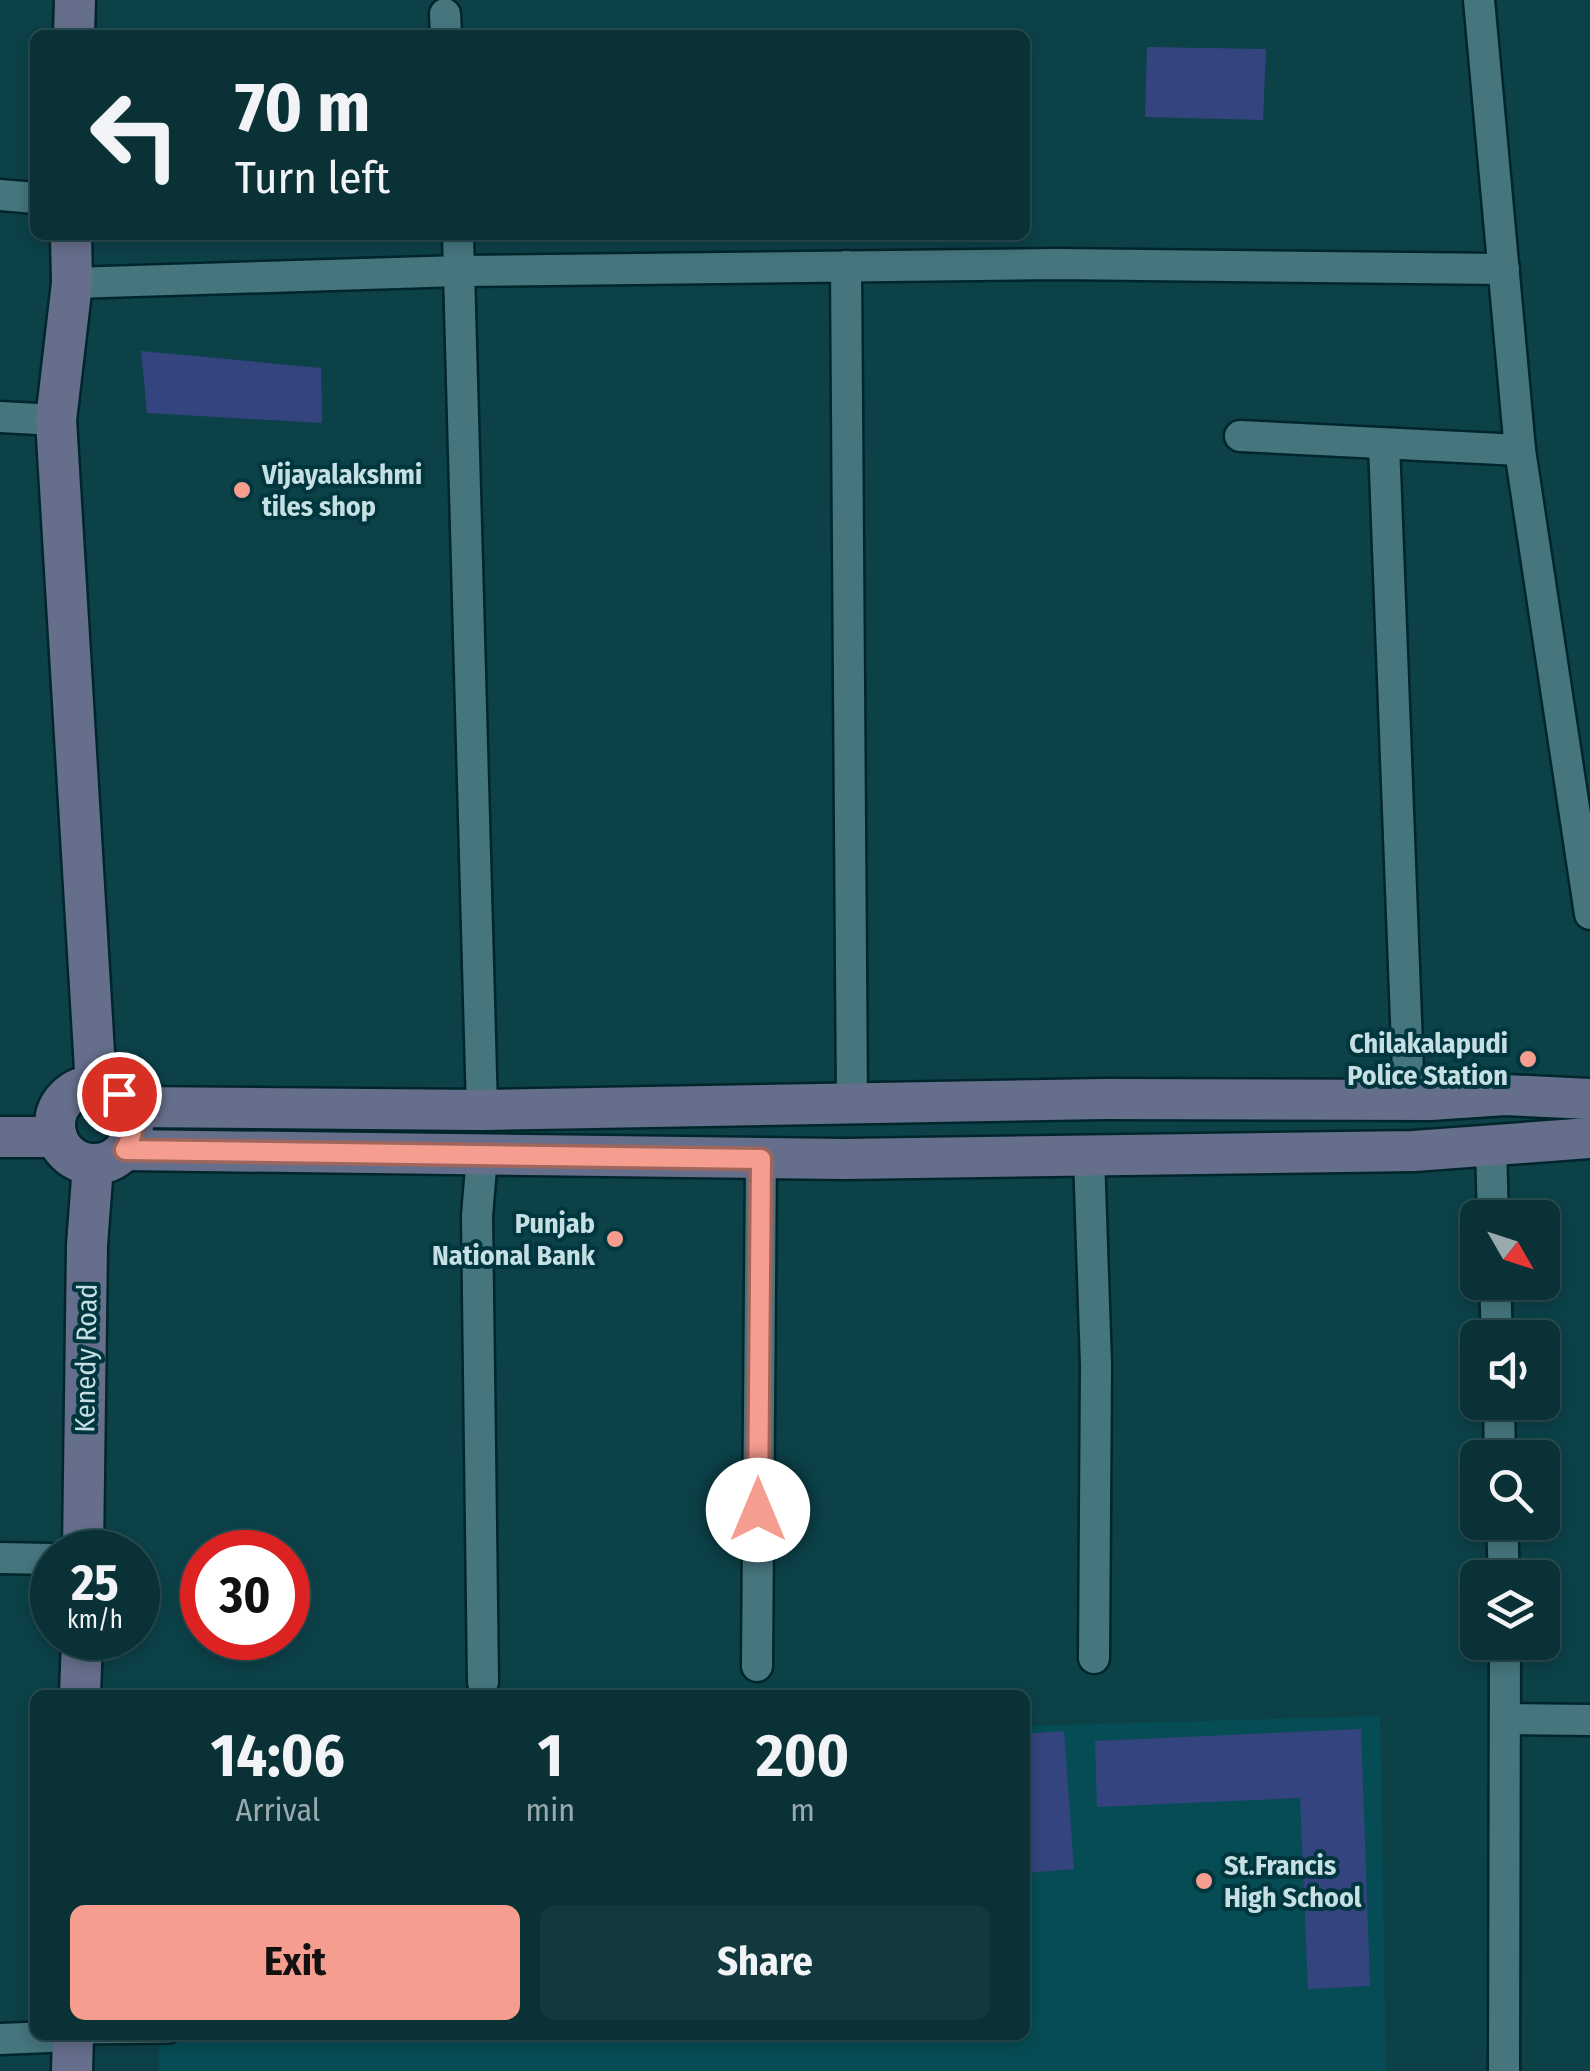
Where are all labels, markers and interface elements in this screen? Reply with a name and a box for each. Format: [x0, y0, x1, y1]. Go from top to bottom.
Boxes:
text: 70 m [235, 66, 370, 150]
icon: left [70, 70, 200, 200]
text: Turn left [235, 151, 390, 205]
place label: Vijayalakshmi tiles shop [261, 458, 422, 523]
marker: Vijayalakshmi tiles shop [231, 479, 253, 501]
place label: Chilakalapudi Police Station [1347, 1027, 1508, 1092]
marker: Chilakalapudi Police Station [1517, 1048, 1539, 1070]
pin [77, 1052, 162, 1137]
icon: arrive [92, 1067, 147, 1122]
north arrow [1460, 1200, 1560, 1300]
map controls [1460, 1200, 1560, 1660]
place label: Punjab National Bank [432, 1207, 596, 1272]
marker: Punjab National Bank [604, 1228, 626, 1250]
street label: Kenedy Road [68, 1283, 104, 1433]
button: sound [1460, 1320, 1560, 1420]
button: search [1460, 1440, 1560, 1540]
position arrow [706, 1458, 810, 1562]
speed limit sign: 30 [180, 1530, 310, 1660]
text: 25 [71, 1553, 119, 1613]
button: layers [1460, 1560, 1560, 1660]
text: km/h [67, 1605, 123, 1635]
text: 14:06 [211, 1720, 345, 1792]
text: 1 [538, 1720, 563, 1792]
text: 200 [756, 1720, 849, 1792]
text: Arrival [235, 1791, 320, 1829]
text: min [526, 1791, 575, 1829]
text: m [790, 1791, 815, 1829]
place label: St.Francis High School [1224, 1849, 1362, 1914]
marker: St.Francis High School [1193, 1870, 1215, 1892]
button: Exit [70, 1905, 520, 2020]
button: Share [540, 1905, 990, 2020]

